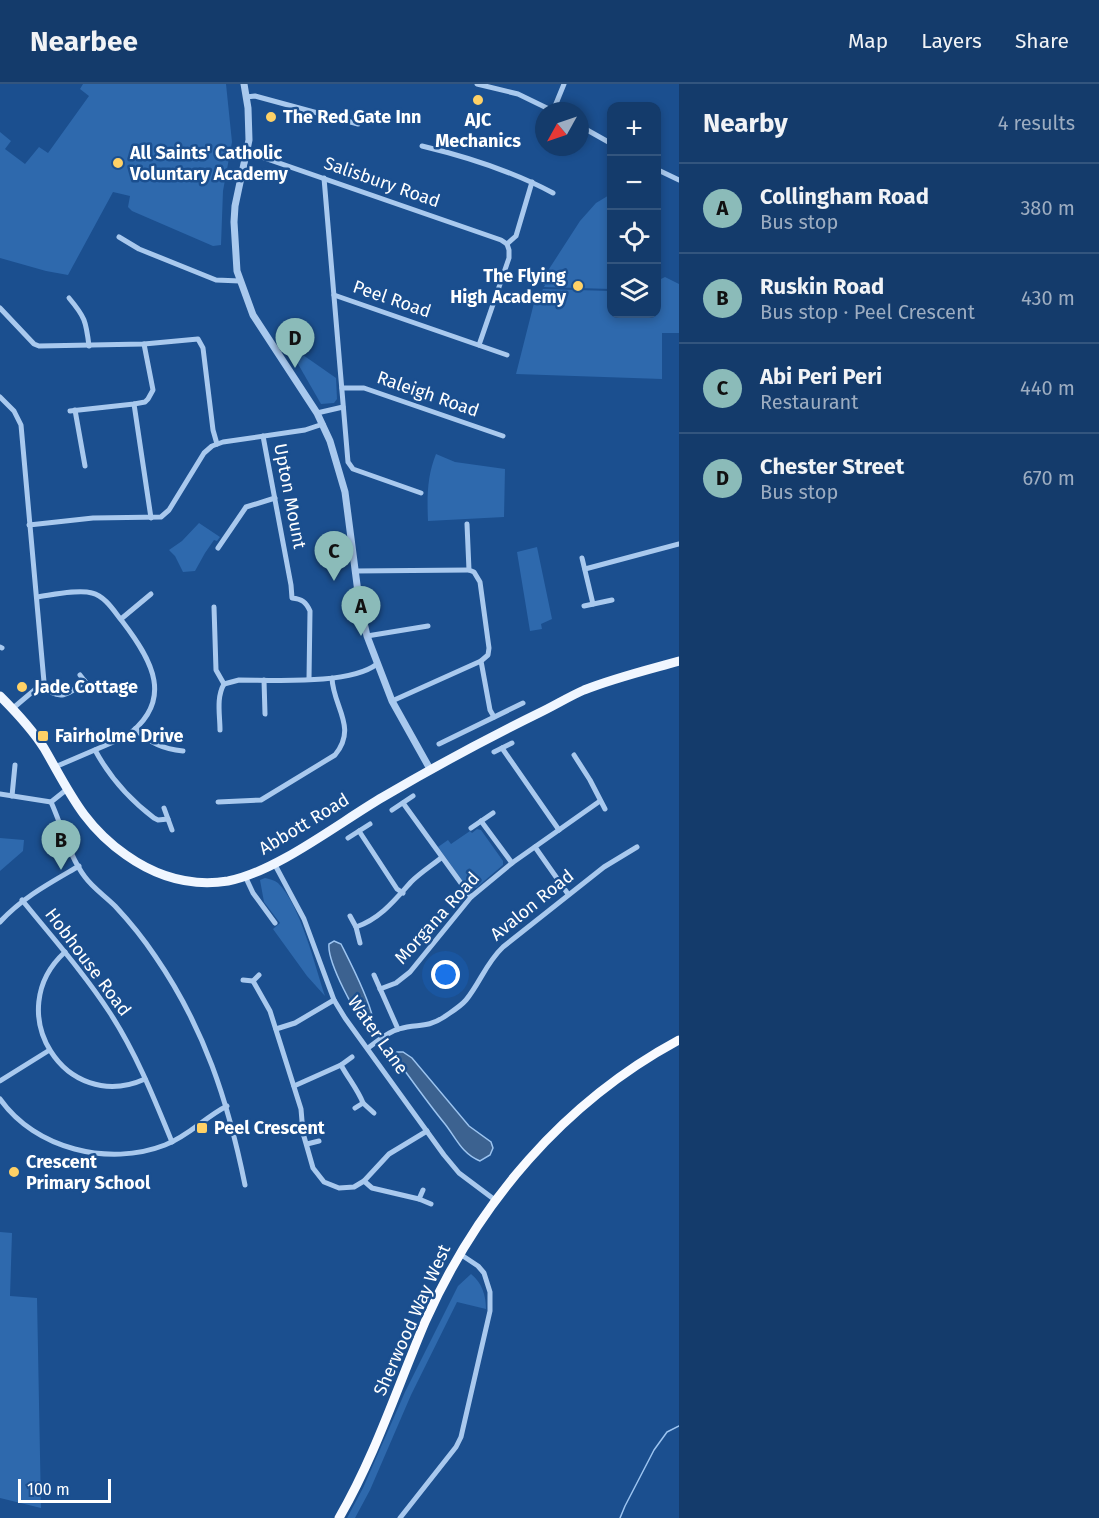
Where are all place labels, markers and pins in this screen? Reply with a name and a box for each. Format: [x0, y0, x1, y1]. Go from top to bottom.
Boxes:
marker: AJC Mechanics [471, 93, 485, 107]
place label: The Red Gate Inn [283, 106, 422, 128]
place label: AJC Mechanics [435, 109, 521, 152]
marker: The Red Gate Inn [264, 110, 278, 124]
place label: All Saints' Catholic Voluntary Academy [129, 142, 289, 185]
marker: All Saints' Catholic Voluntary Academy [111, 156, 125, 170]
place label: The Flying High Academy [450, 265, 567, 308]
marker: The Flying High Academy [571, 279, 585, 293]
pin: D [276, 318, 314, 368]
pin: C [314, 532, 354, 581]
pin: A [342, 586, 380, 636]
place label: Jade Cottage [33, 676, 138, 698]
marker: Jade Cottage [15, 680, 29, 694]
place label: Fairholme Drive [55, 725, 184, 747]
marker: Fairholme Drive [36, 729, 50, 743]
pin: B [42, 820, 80, 870]
place label: Peel Crescent [214, 1117, 326, 1139]
marker: Peel Crescent [195, 1121, 209, 1135]
place label: Crescent Primary School [26, 1151, 151, 1194]
marker: Crescent Primary School [7, 1165, 21, 1179]

